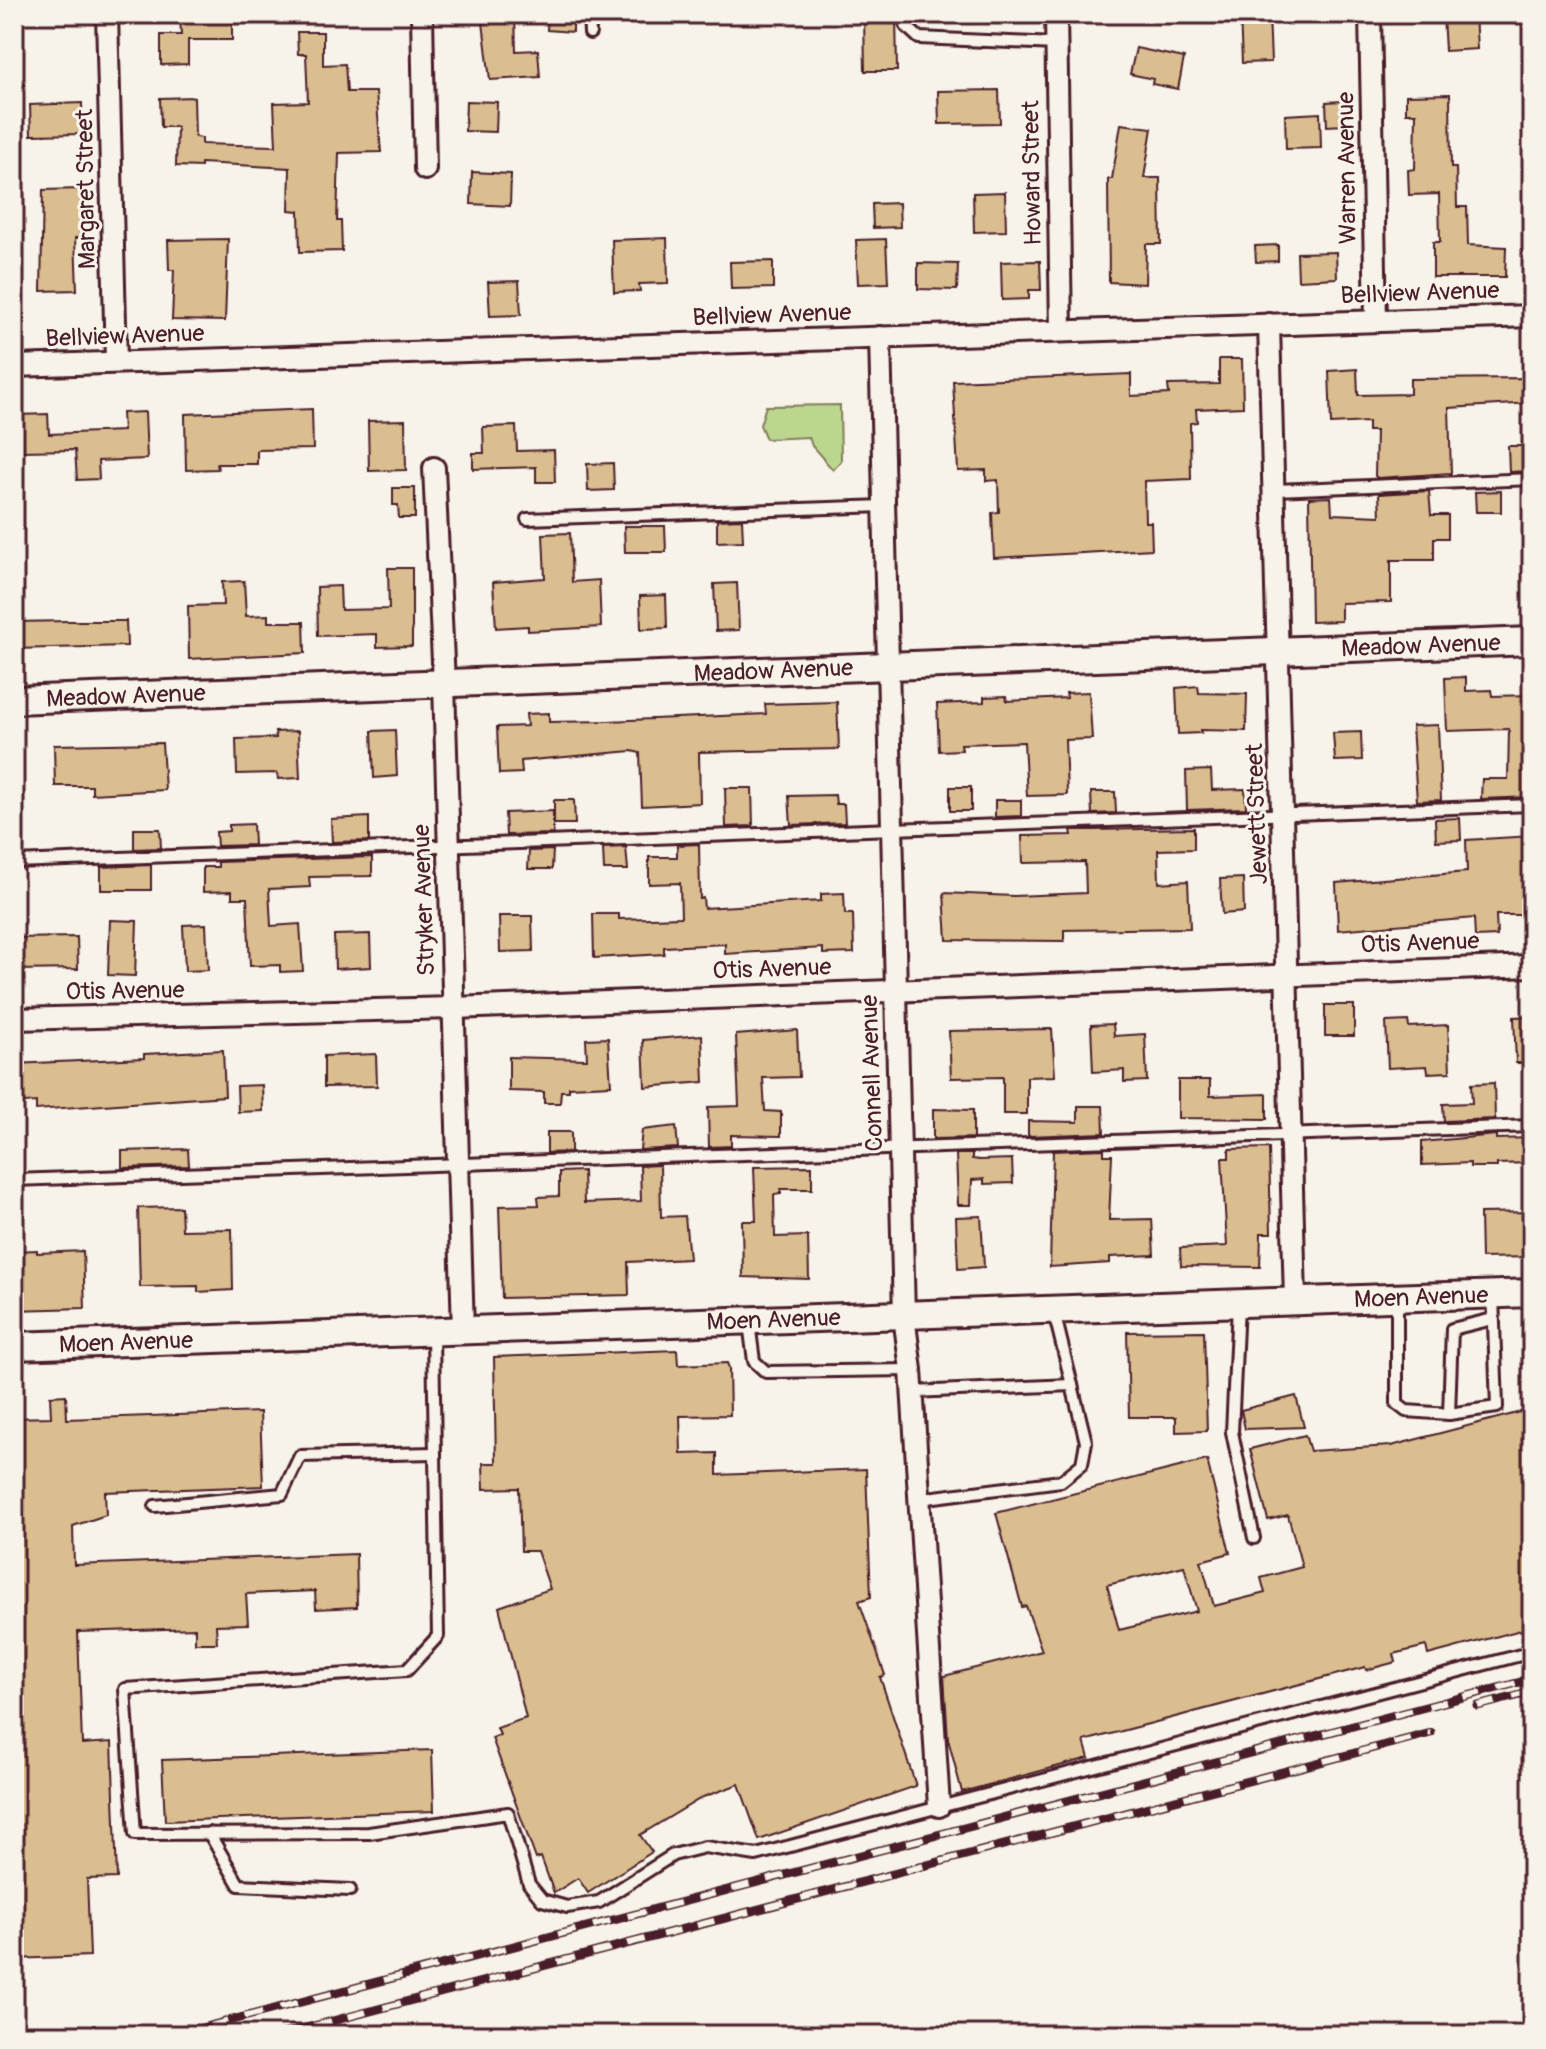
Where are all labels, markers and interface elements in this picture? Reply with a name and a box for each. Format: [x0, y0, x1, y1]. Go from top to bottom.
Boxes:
street label: Warren Avenue [1331, 91, 1363, 244]
street label: Howard Street [1016, 100, 1048, 246]
street label: Margaret Street [70, 108, 102, 269]
street label: Bellview Avenue [1340, 276, 1500, 310]
street label: Bellview Avenue [692, 298, 852, 332]
street label: Bellview Avenue [45, 319, 205, 353]
street label: Meadow Avenue [1341, 628, 1501, 663]
street label: Meadow Avenue [693, 653, 854, 688]
street label: Meadow Avenue [46, 678, 206, 713]
street label: Jewett Street [1240, 743, 1274, 885]
street label: Stryker Avenue [407, 823, 441, 976]
street label: Otis Avenue [1360, 926, 1480, 960]
street label: Otis Avenue [712, 952, 832, 986]
street label: Otis Avenue [65, 975, 185, 1007]
street label: Connell Avenue [855, 994, 889, 1152]
street label: Moen Avenue [1354, 1280, 1489, 1314]
street label: Moen Avenue [706, 1303, 841, 1336]
street label: Moen Avenue [58, 1325, 194, 1359]

